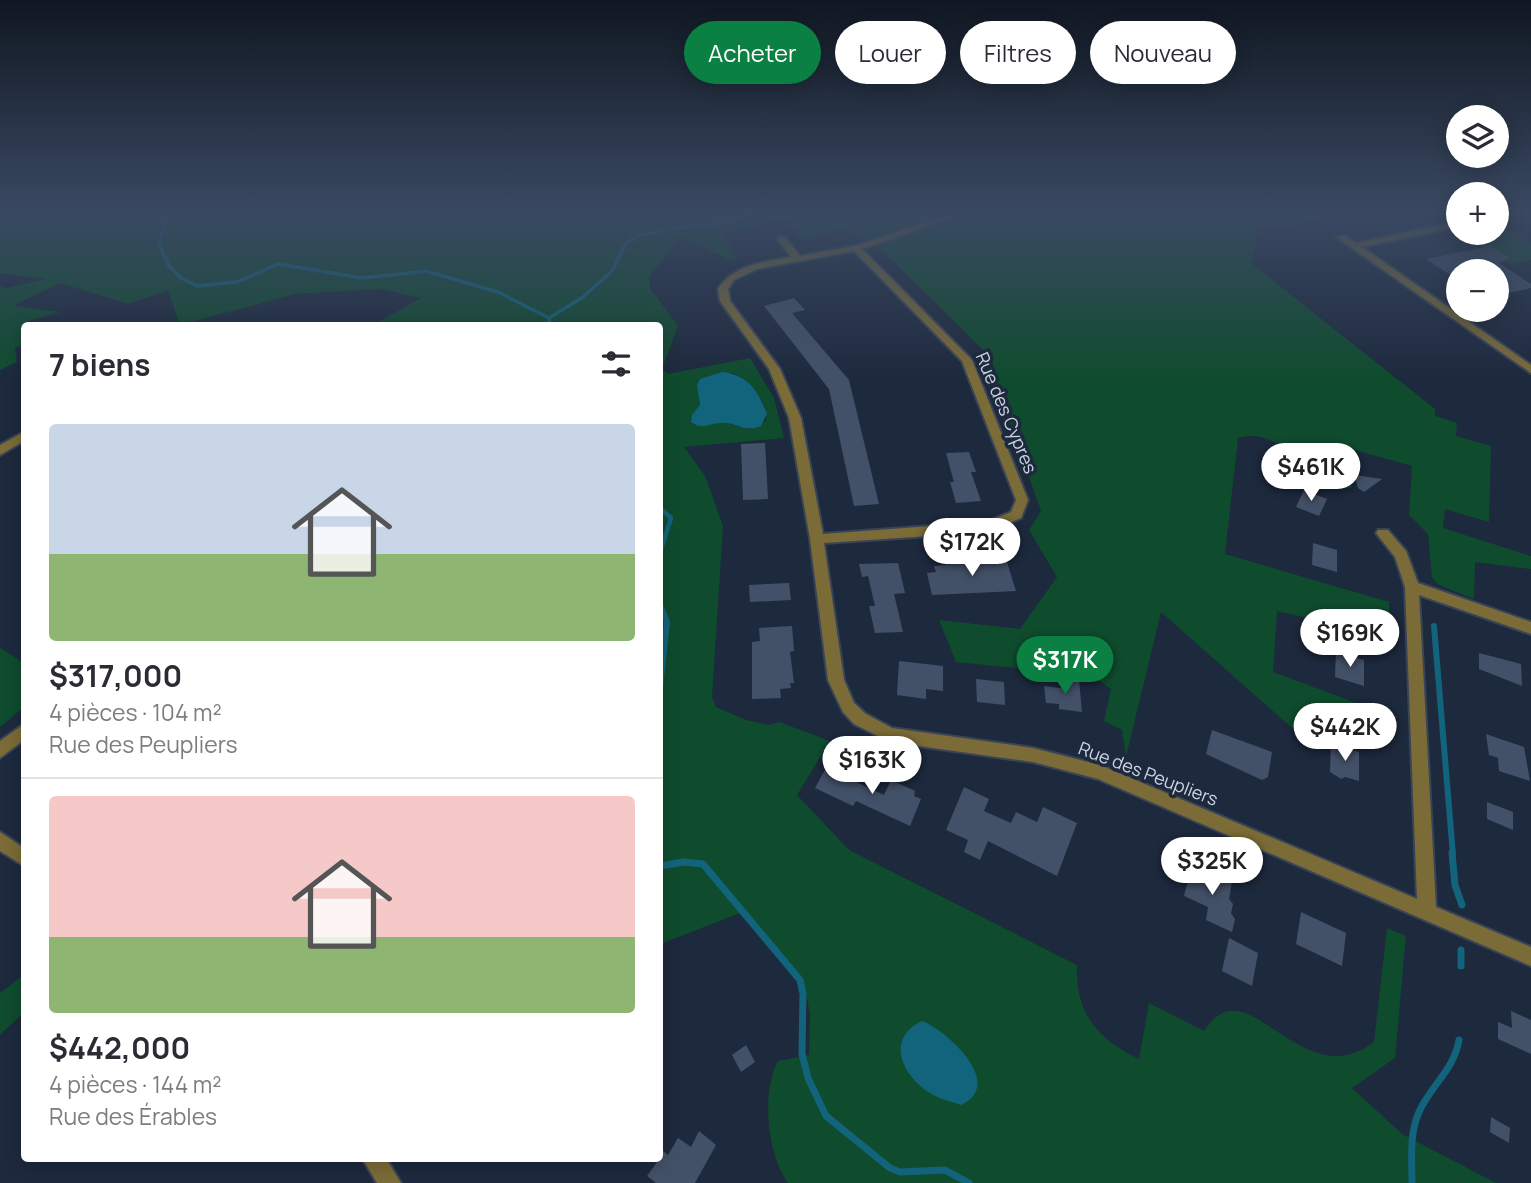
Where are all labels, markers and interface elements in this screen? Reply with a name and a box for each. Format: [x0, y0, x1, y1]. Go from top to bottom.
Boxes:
chip: Acheter [684, 21, 821, 84]
chip: Louer [835, 21, 946, 84]
chip: Filtres [960, 21, 1076, 84]
chip: Nouveau [1090, 21, 1236, 84]
map controls [1446, 105, 1509, 322]
button: layers [1446, 105, 1509, 168]
button: + [1446, 182, 1509, 245]
button: − [1446, 259, 1509, 322]
text: 7 biens [49, 344, 151, 385]
icon: filters [597, 345, 635, 383]
street label: Rue des Cypres [971, 348, 1043, 477]
pin: $461K [1262, 444, 1360, 503]
text: $461K [1277, 450, 1345, 482]
icon: home [279, 469, 405, 595]
pin: $172K [923, 518, 1021, 578]
text: $172K [939, 525, 1005, 557]
pin: $169K [1301, 610, 1399, 669]
text: $169K [1316, 616, 1384, 648]
pin: $317K [1016, 636, 1114, 696]
text: $317K [1032, 643, 1098, 675]
text: $317,000 [49, 655, 182, 696]
text: 4 pièces · 104 m² [49, 696, 222, 728]
pin: $442K [1296, 704, 1394, 763]
text: $442K [1310, 710, 1380, 742]
text: Rue des Peupliers [49, 728, 238, 760]
street label: Rue des Peupliers [1075, 735, 1222, 811]
pin: $163K [823, 736, 921, 796]
text: $163K [838, 743, 906, 775]
pin: $325K [1163, 838, 1261, 897]
icon: home [279, 841, 405, 967]
text: $325K [1177, 844, 1247, 876]
text: $442,000 [49, 1027, 190, 1068]
text: 4 pièces · 144 m² [49, 1068, 222, 1100]
text: Rue des Érables [49, 1100, 217, 1132]

